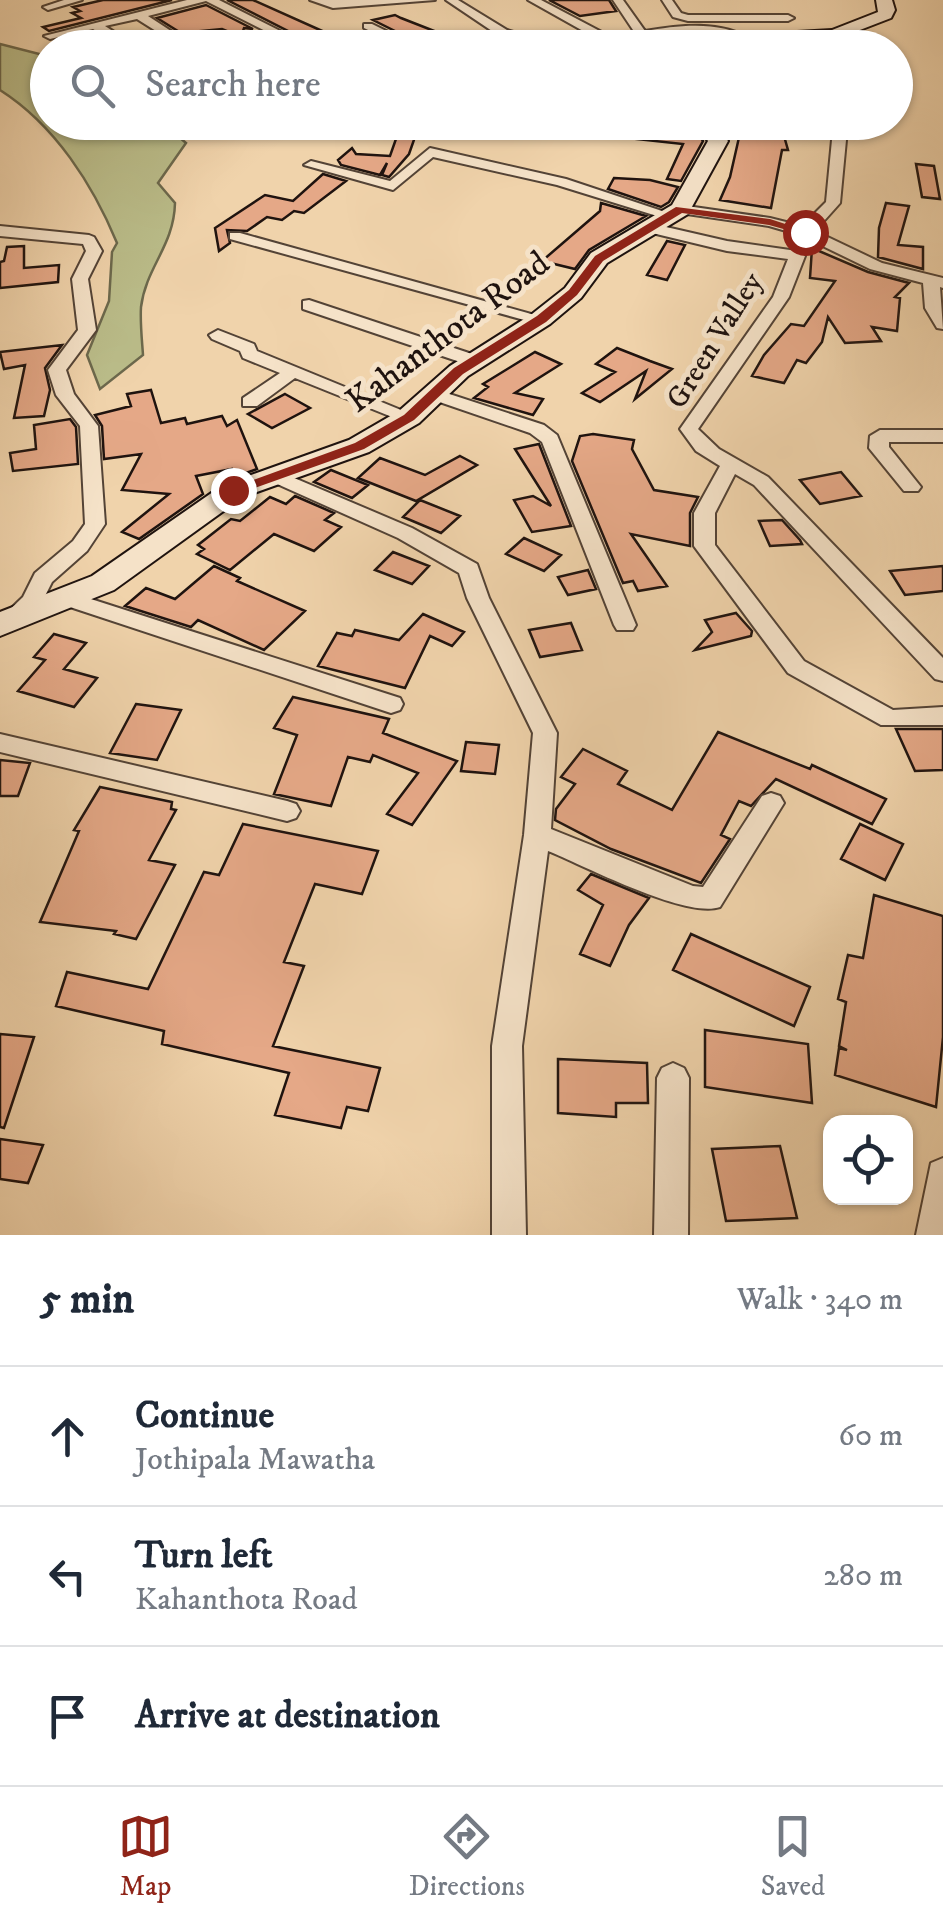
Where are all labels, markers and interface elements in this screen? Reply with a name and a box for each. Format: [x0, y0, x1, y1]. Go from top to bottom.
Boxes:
search box [30, 30, 913, 140]
icon: search [65, 58, 120, 113]
text: Search here [145, 61, 321, 109]
route start [783, 210, 829, 256]
street label: Kahanthota Road [338, 241, 559, 423]
street label: Green Valley [659, 265, 772, 416]
route end [211, 468, 257, 514]
map controls [823, 1115, 913, 1205]
button: locate [823, 1115, 913, 1205]
text: 5 min [40, 1274, 134, 1326]
text: Walk · 340 m [737, 1280, 903, 1320]
text: Continue [135, 1392, 274, 1440]
icon: ahead [40, 1409, 95, 1464]
text: 60 m [838, 1416, 903, 1456]
text: Jothipala Mawatha [135, 1440, 375, 1480]
text: Turn left [135, 1532, 273, 1580]
icon: left [40, 1549, 95, 1604]
text: 280 m [823, 1556, 903, 1596]
text: Kahanthota Road [135, 1580, 357, 1620]
icon: arrive [40, 1689, 95, 1744]
text: Arrive at destination [135, 1692, 440, 1740]
tab: Map [118, 1809, 173, 1904]
tab: Directions [409, 1809, 525, 1904]
tab: Saved [761, 1809, 825, 1904]

